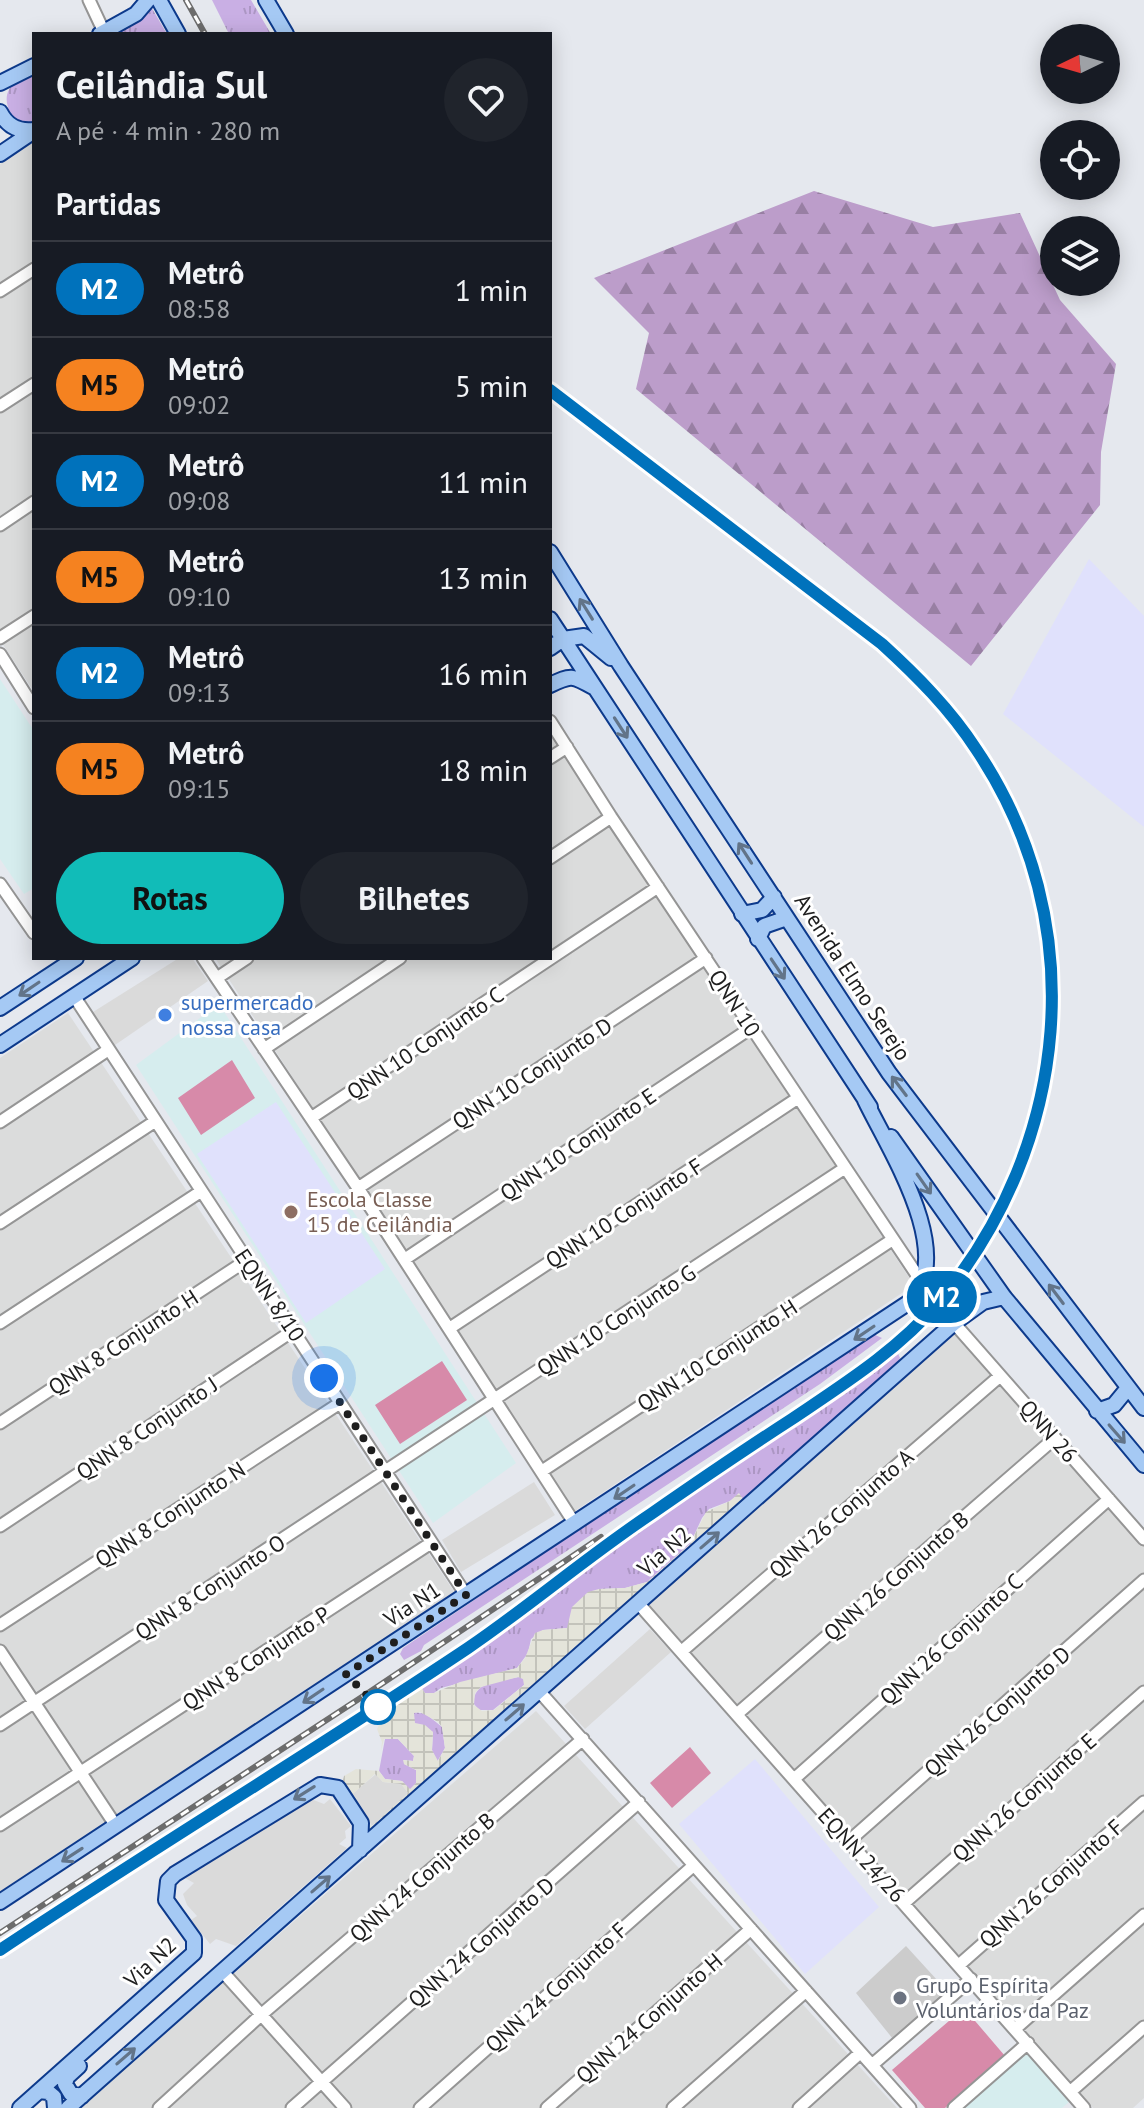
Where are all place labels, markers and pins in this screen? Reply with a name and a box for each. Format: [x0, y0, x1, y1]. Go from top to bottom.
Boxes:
place label: supermercado nossa casa [181, 988, 314, 1041]
marker: supermercado nossa casa [156, 1006, 174, 1024]
place label: Escola Classe 15 de Ceilândia [307, 1185, 453, 1238]
marker: Escola Classe 15 de Ceilândia [282, 1203, 300, 1221]
unlabelled marker [361, 1690, 395, 1724]
place label: Grupo Espírita Voluntários da Paz [915, 1971, 1089, 2024]
marker: Grupo Espírita Voluntários da Paz [891, 1989, 909, 2007]

